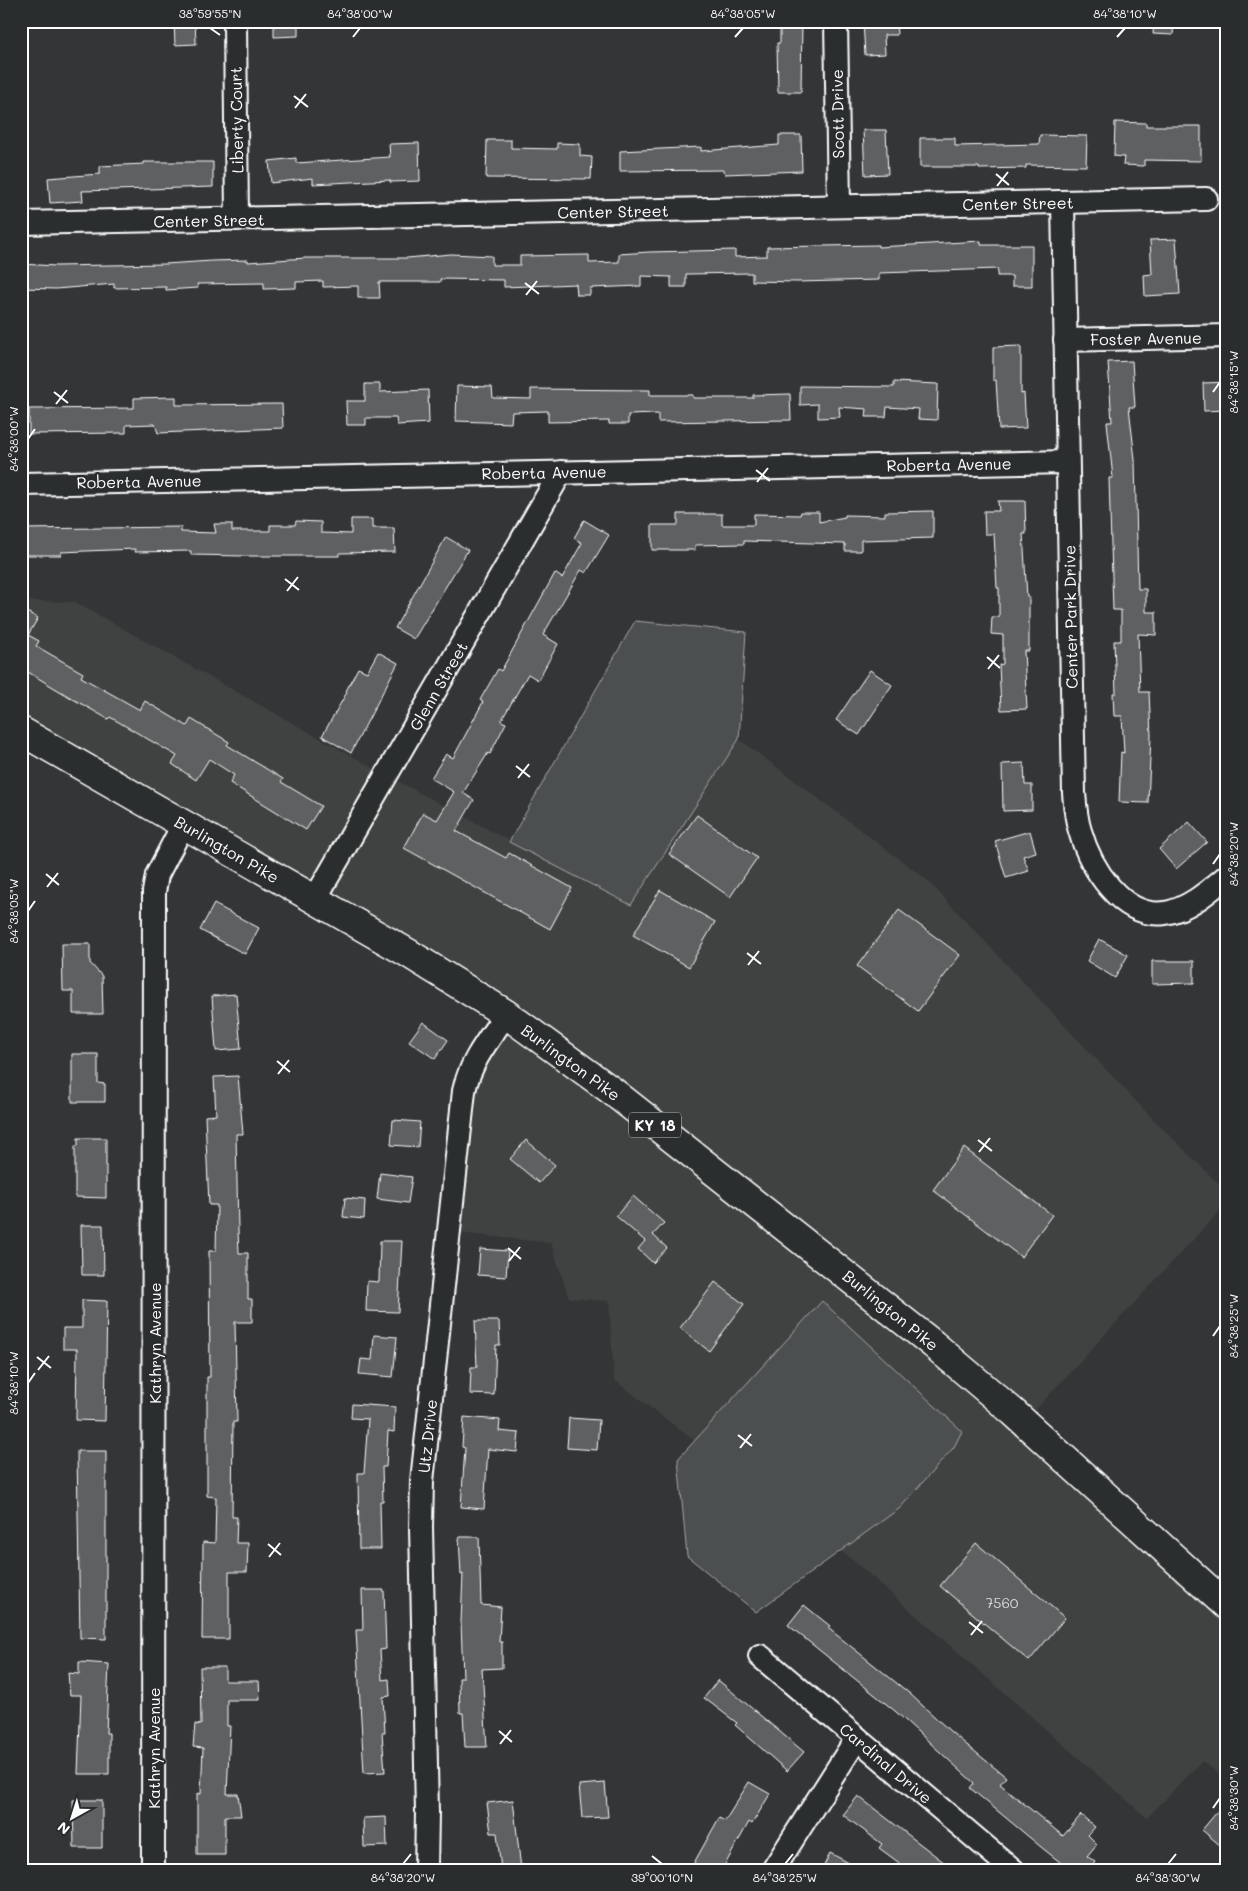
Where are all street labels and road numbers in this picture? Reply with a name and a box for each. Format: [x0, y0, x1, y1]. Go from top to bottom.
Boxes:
street label: Liberty Court [225, 66, 247, 174]
street label: Scott Drive [826, 69, 848, 159]
street label: Center Street [962, 192, 1074, 214]
street label: Center Street [557, 200, 669, 222]
street label: Center Street [153, 209, 265, 231]
street label: Foster Avenue [1090, 327, 1202, 349]
street label: Roberta Avenue [886, 452, 1012, 476]
street label: Roberta Avenue [481, 460, 607, 484]
street label: Roberta Avenue [76, 469, 202, 493]
street label: Center Park Drive [1058, 545, 1082, 689]
street label: Glenn Street [404, 638, 472, 734]
street label: Burlington Pike [171, 811, 283, 887]
street label: Burlington Pike [517, 1019, 625, 1105]
road number: KY 18 [629, 1112, 681, 1138]
street label: Burlington Pike [839, 1265, 943, 1355]
street label: Kathryn Avenue [144, 1282, 165, 1404]
street label: Utz Drive [413, 1398, 441, 1474]
street label: Kathryn Avenue [143, 1687, 164, 1809]
street label: Cardinal Drive [835, 1718, 937, 1808]

